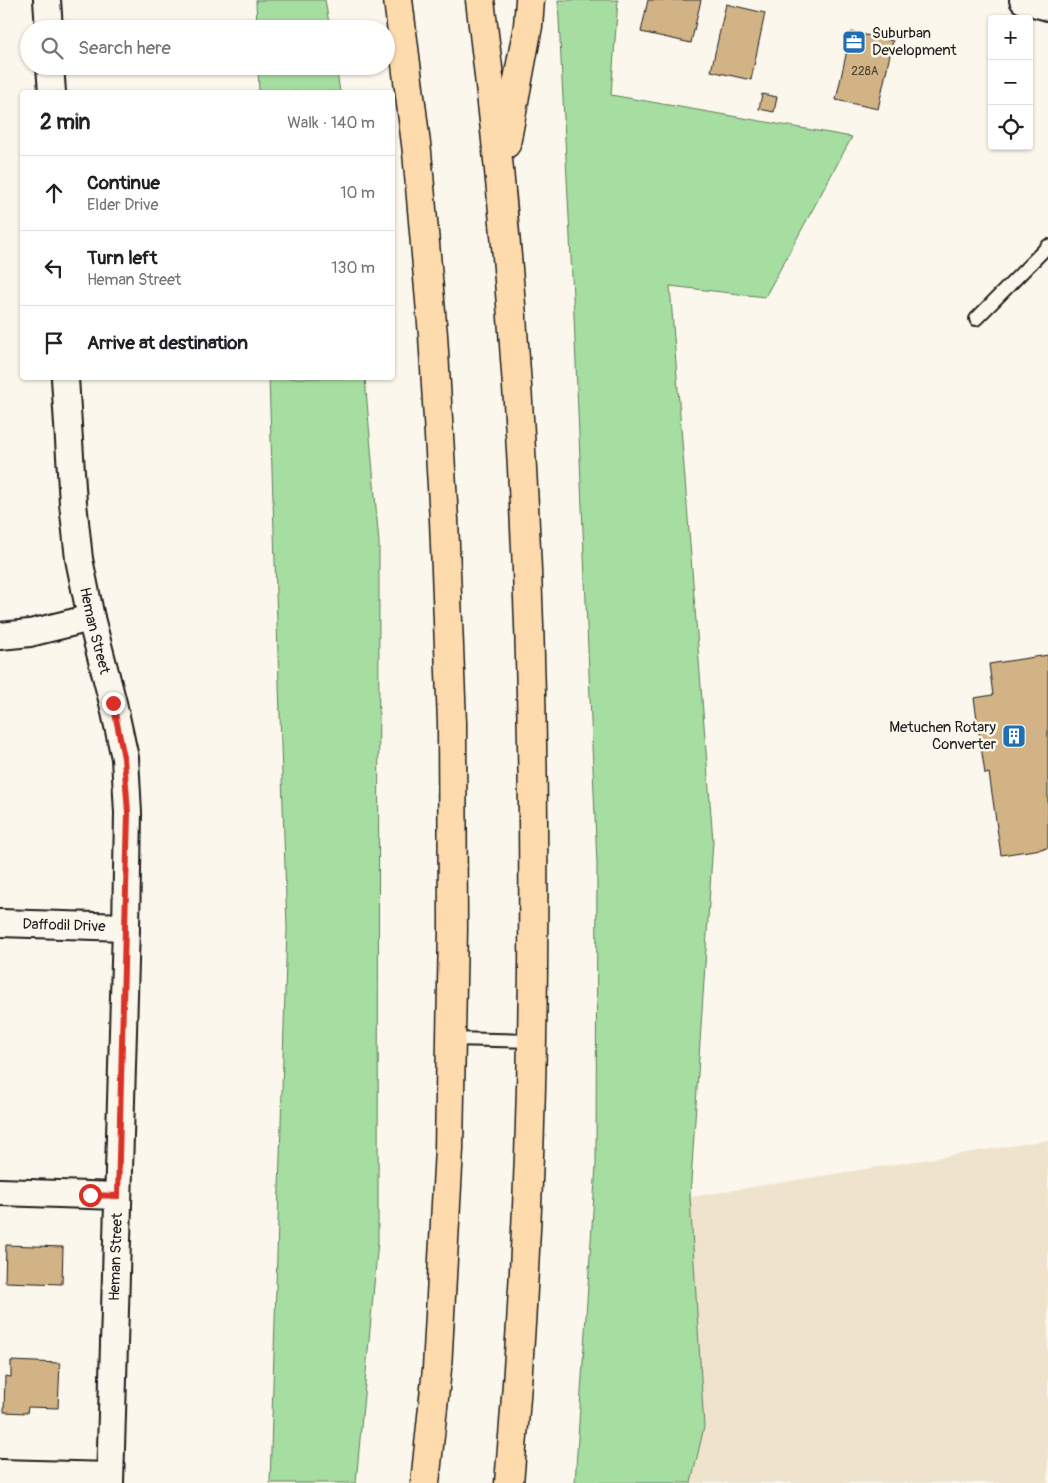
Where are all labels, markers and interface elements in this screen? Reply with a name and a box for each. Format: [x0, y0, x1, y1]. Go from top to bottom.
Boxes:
map controls [988, 15, 1033, 150]
button: + [988, 15, 1033, 60]
search box [20, 20, 395, 75]
place label: Suburban Development [872, 24, 958, 60]
office icon: Suburban Development [841, 29, 867, 55]
icon: search [38, 34, 66, 62]
text: Search here [78, 36, 171, 60]
button: − [988, 60, 1033, 105]
house number: 228A [851, 64, 879, 79]
button: locate [988, 105, 1033, 150]
text: 2 min [40, 109, 90, 136]
text: Walk · 140 m [287, 113, 375, 133]
text: Continue [87, 171, 160, 195]
icon: ahead [40, 179, 68, 207]
text: 10 m [340, 183, 375, 203]
text: Elder Drive [87, 195, 158, 215]
text: Turn left [87, 246, 157, 270]
icon: left [40, 254, 68, 282]
text: 130 m [331, 258, 375, 278]
text: Heman Street [87, 270, 181, 290]
icon: arrive [40, 329, 68, 357]
text: Arrive at destination [87, 331, 248, 355]
street label: Heman Street [76, 586, 115, 677]
route end [102, 692, 125, 715]
place label: Metuchen Rotary Converter [889, 718, 997, 754]
building icon: Metuchen Rotary Converter [1001, 723, 1027, 749]
street label: Daffodil Drive [22, 914, 106, 936]
route start [79, 1184, 102, 1207]
street label: Heman Street [105, 1212, 127, 1302]

